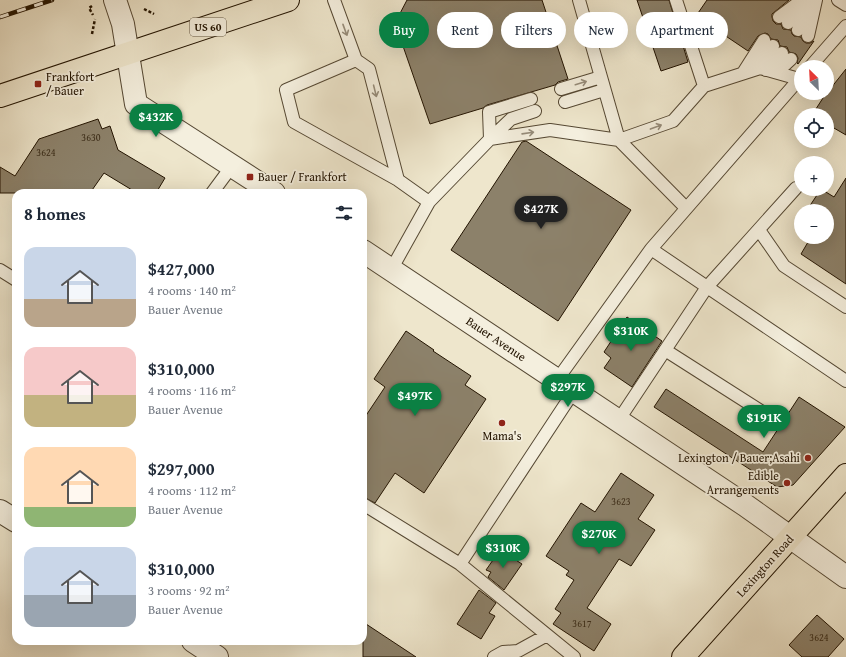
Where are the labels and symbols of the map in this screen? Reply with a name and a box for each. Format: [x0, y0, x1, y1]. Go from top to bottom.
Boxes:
road number: US 60 [190, 18, 226, 36]
one-way arrow [342, 24, 350, 36]
north arrow [794, 60, 834, 100]
place label: Frankfort / Bauer [46, 68, 95, 99]
marker: Frankfort / Bauer [33, 79, 43, 89]
one-way arrow [574, 79, 587, 86]
one-way arrow [372, 85, 379, 98]
pin: $432K [128, 104, 184, 138]
one-way arrow [649, 123, 662, 130]
one-way arrow [521, 129, 534, 137]
house number: 3630 [81, 130, 101, 145]
house number: 3624 [36, 145, 56, 160]
place label: Bauer / Frankfort [258, 168, 348, 185]
marker: Bauer / Frankfort [245, 172, 255, 182]
pin: $427K [513, 196, 569, 230]
street label: Bauer Avenue [463, 312, 530, 365]
pin: $310K [603, 318, 659, 352]
pin: $297K [540, 374, 596, 408]
pin: $497K [387, 383, 443, 417]
pin: $191K [736, 405, 792, 439]
marker: Mama's [497, 418, 507, 428]
place label: Mama's [483, 427, 522, 444]
place label: Lexington / Bauer;Asahi [678, 449, 801, 466]
marker: Lexington / Bauer;Asahi [803, 453, 813, 463]
place label: Edible Arrangements [707, 467, 779, 498]
marker: Edible Arrangements [782, 478, 792, 488]
house number: 3623 [611, 494, 631, 509]
pin: $270K [571, 521, 627, 555]
street label: Lexington Road [732, 530, 798, 600]
pin: $310K [475, 535, 531, 569]
house number: 3617 [572, 616, 592, 631]
house number: 3624 [809, 630, 829, 645]

